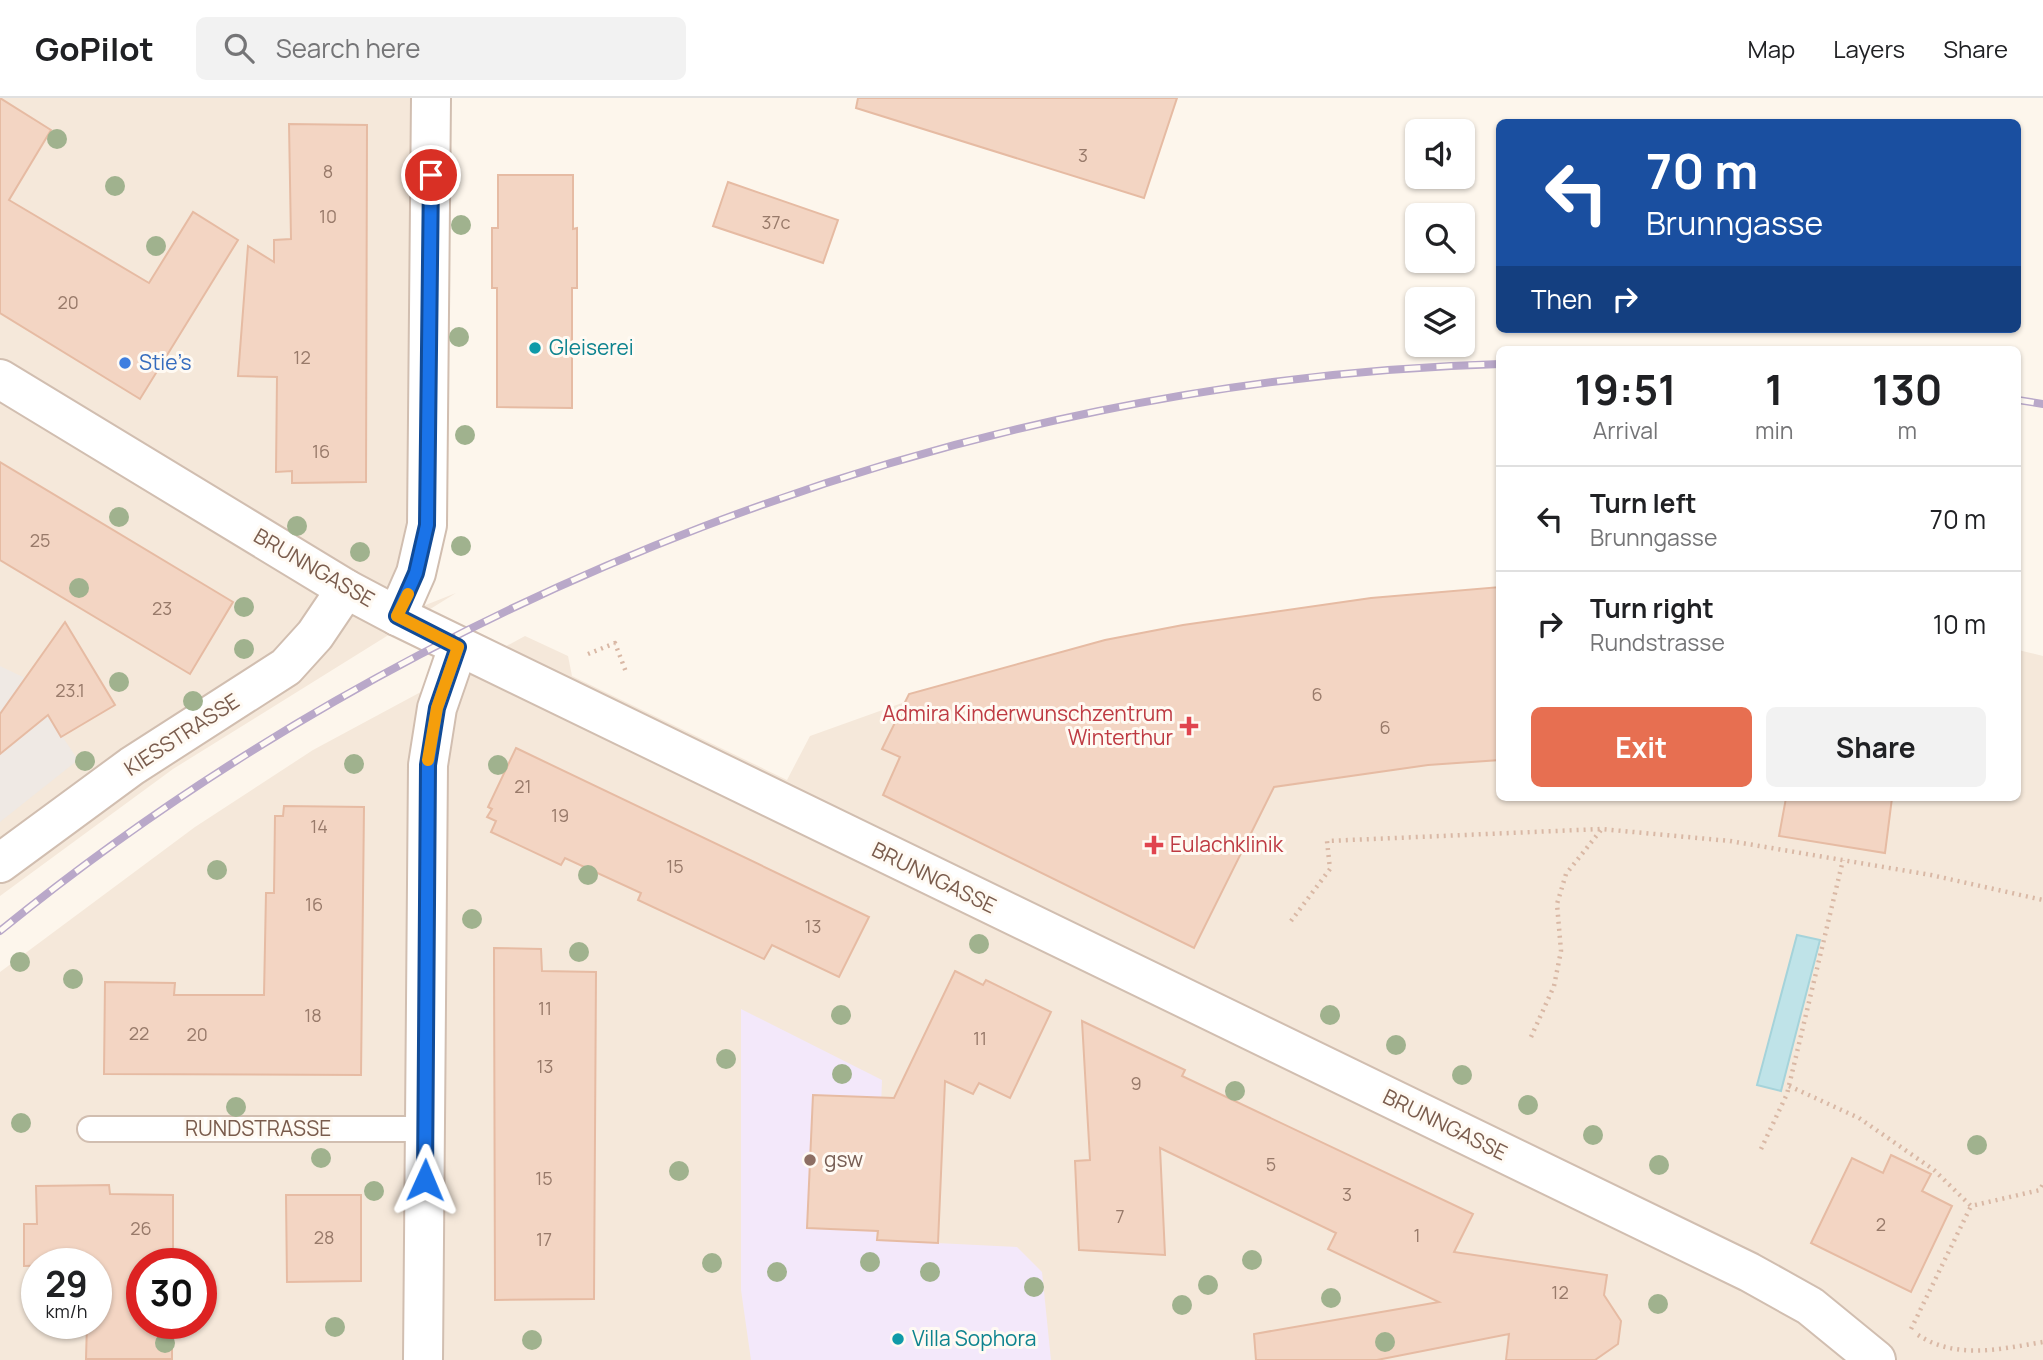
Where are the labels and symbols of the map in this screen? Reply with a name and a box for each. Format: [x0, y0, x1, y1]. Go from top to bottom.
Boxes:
house number: 3 [1078, 143, 1088, 167]
pin [401, 145, 461, 205]
house number: 8 [323, 159, 333, 183]
house number: 10 [319, 204, 337, 228]
house number: 37c [762, 210, 791, 234]
house number: 20 [57, 290, 79, 314]
place label: Gleiserei [549, 333, 634, 361]
marker: Gleiserei [527, 340, 543, 356]
house number: 12 [293, 345, 311, 369]
place label: Stie’s [139, 348, 192, 376]
marker: Stie’s [117, 355, 133, 371]
house number: 16 [312, 439, 330, 463]
street label: BRUNNGASSE [249, 521, 380, 613]
house number: 25 [30, 528, 50, 552]
house number: 23 [152, 596, 172, 620]
house number: 23.1 [55, 678, 85, 702]
house number: 6 [1311, 682, 1323, 706]
street label: KIESSTRASSE [119, 687, 244, 782]
place label: Admira Kinderwunschzentrum Winterthur [882, 699, 1173, 751]
house number: 6 [1379, 715, 1391, 739]
marker: Admira Kinderwunschzentrum Winterthur [1179, 716, 1199, 736]
house number: 21 [514, 774, 532, 798]
house number: 19 [551, 803, 569, 827]
house number: 14 [310, 814, 328, 838]
place label: Eulachklinik [1170, 830, 1284, 858]
street label: BRUNNGASSE [868, 835, 1001, 919]
marker: Eulachklinik [1144, 835, 1164, 855]
house number: 15 [666, 854, 684, 878]
house number: 16 [305, 892, 323, 916]
house number: 13 [805, 914, 821, 938]
house number: 11 [538, 996, 552, 1020]
house number: 18 [304, 1003, 322, 1027]
house number: 22 [129, 1021, 149, 1045]
house number: 20 [186, 1022, 208, 1046]
house number: 11 [973, 1026, 987, 1050]
house number: 13 [537, 1054, 553, 1078]
house number: 9 [1130, 1071, 1142, 1095]
street label: BRUNNGASSE [1379, 1082, 1512, 1166]
street label: RUNDSTRASSE [185, 1114, 331, 1142]
position arrow [388, 1143, 462, 1217]
place label: gsw [824, 1145, 863, 1173]
marker: gsw [802, 1152, 818, 1168]
house number: 5 [1266, 1152, 1276, 1176]
house number: 15 [535, 1166, 553, 1190]
house number: 3 [1342, 1182, 1352, 1206]
house number: 7 [1115, 1204, 1125, 1228]
house number: 2 [1876, 1212, 1886, 1236]
house number: 26 [130, 1216, 152, 1240]
house number: 1 [1413, 1223, 1421, 1247]
house number: 28 [314, 1225, 334, 1249]
house number: 17 [536, 1227, 552, 1251]
speed limit sign: 30 [126, 1248, 217, 1339]
house number: 12 [1551, 1280, 1569, 1304]
place label: Villa Sophora [912, 1324, 1036, 1352]
marker: Villa Sophora [890, 1331, 906, 1347]

